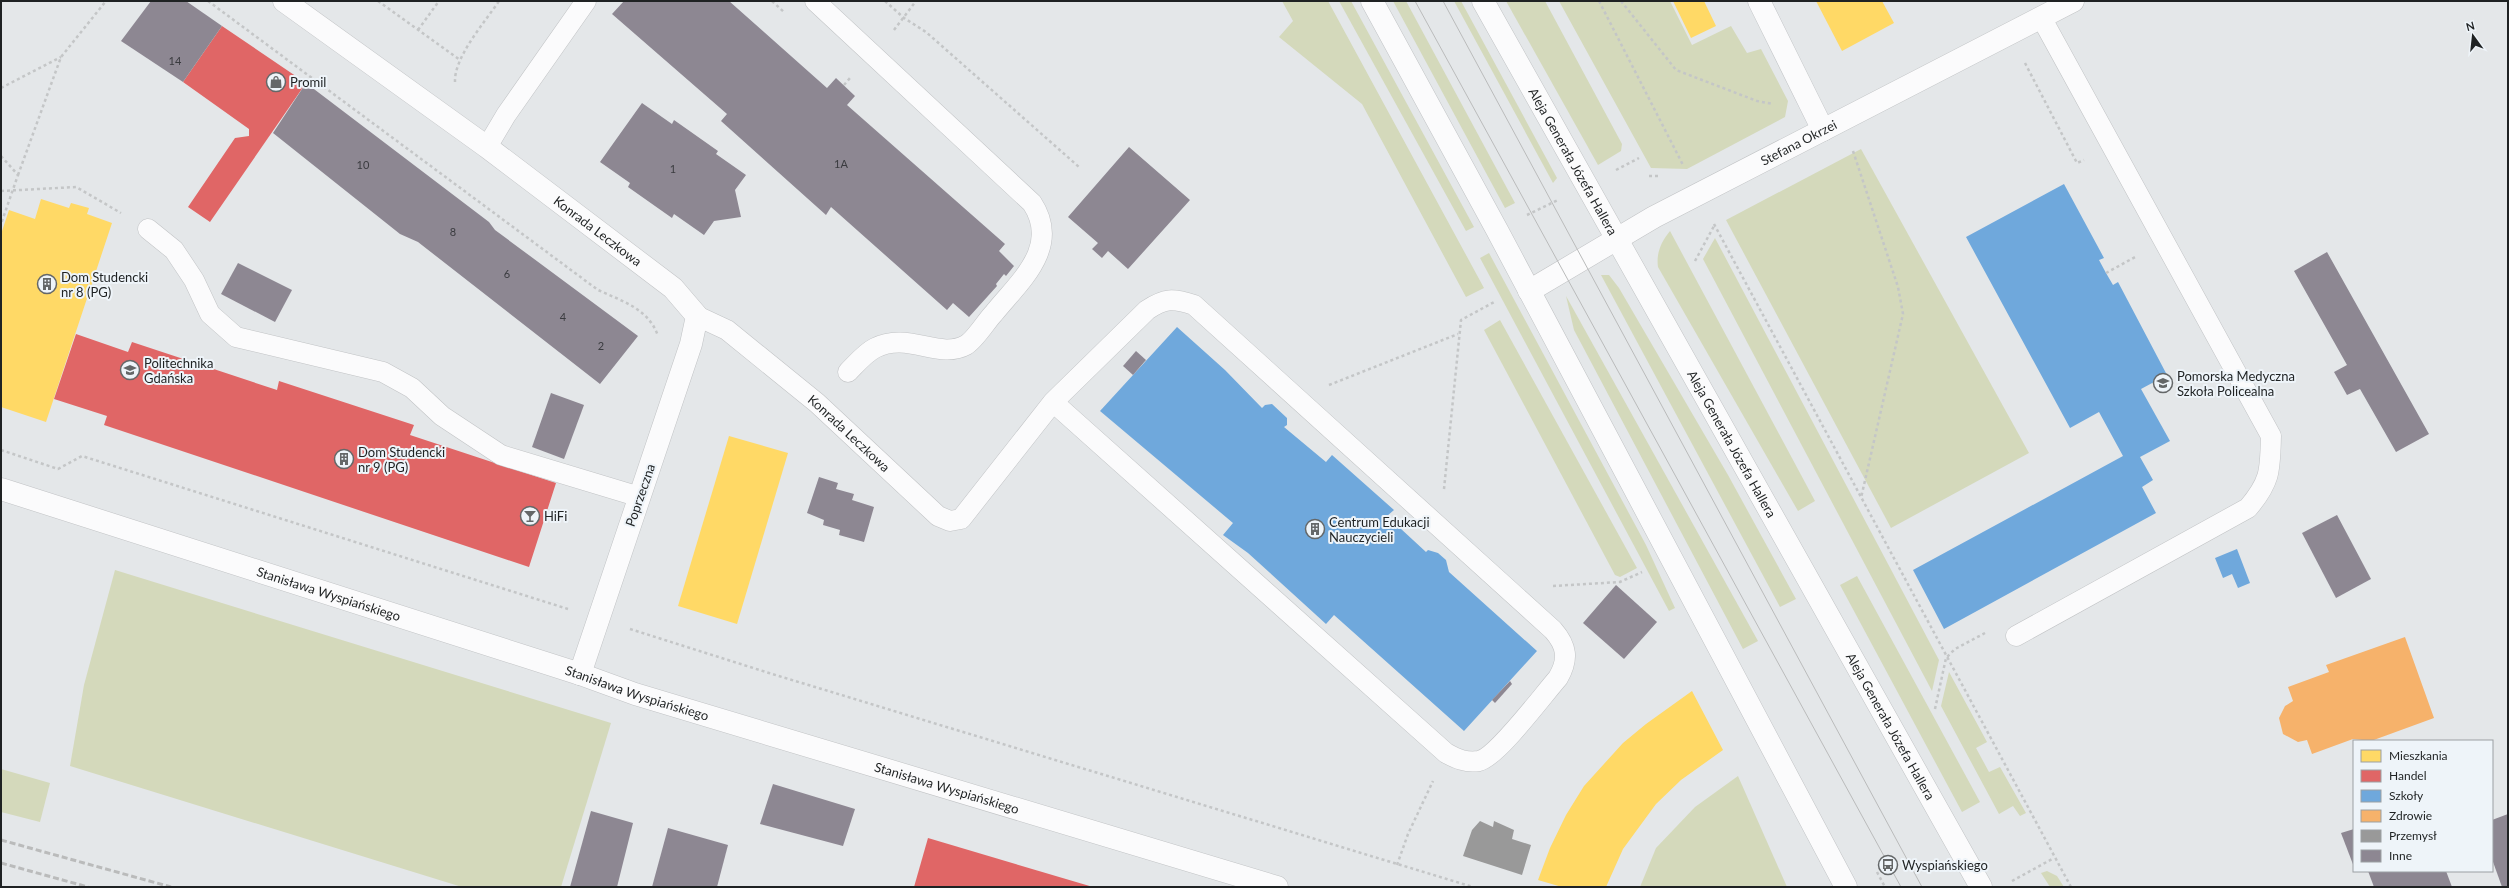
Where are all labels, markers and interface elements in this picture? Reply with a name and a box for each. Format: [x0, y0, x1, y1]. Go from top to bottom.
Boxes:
north arrow [2453, 16, 2493, 56]
text: N [2465, 18, 2476, 33]
house number: 14 [169, 54, 182, 67]
shop icon: Promil [265, 71, 287, 93]
place label: Promil [290, 74, 326, 90]
street label: Aleja Generała Józefa Hallera [1525, 85, 1621, 238]
street label: Stefana Okrzei [1758, 116, 1840, 169]
house number: 1A [834, 157, 848, 170]
house number: 10 [357, 158, 370, 171]
house number: 1 [670, 162, 676, 175]
street label: Konrada Leczkowa [551, 192, 645, 269]
house number: 8 [450, 225, 456, 238]
house number: 6 [504, 267, 510, 280]
place label: Dom Studencki nr 8 (PG) [61, 269, 148, 300]
building icon: Dom Studencki nr 8 (PG) [36, 273, 58, 295]
house number: 4 [560, 310, 567, 323]
house number: 2 [598, 339, 604, 352]
place label: Politechnika Gdańska [144, 355, 213, 386]
school or university icon: Politechnika Gdańska [119, 359, 141, 381]
street label: Aleja Generała Józefa Hallera [1684, 367, 1780, 520]
place label: Pomorska Medyczna Szkoła Policealna [2177, 368, 2295, 399]
school or university icon: Pomorska Medyczna Szkoła Policealna [2152, 372, 2174, 394]
street label: Konrada Leczkowa [805, 391, 893, 475]
place label: Dom Studencki nr 9 (PG) [358, 444, 445, 475]
building icon: Dom Studencki nr 9 (PG) [333, 448, 355, 470]
street label: Poprzeczna [622, 462, 658, 528]
bar icon: HiFi [519, 505, 541, 527]
place label: HiFi [544, 508, 567, 524]
place label: Centrum Edukacji Nauczycieli [1329, 514, 1430, 545]
building icon: Centrum Edukacji Nauczycieli [1304, 518, 1326, 540]
street label: Stanisława Wyspiańskiego [255, 563, 403, 624]
street label: Aleja Generała Józefa Hallera [1843, 650, 1938, 803]
street label: Stanisława Wyspiańskiego [563, 662, 711, 724]
legend [2353, 740, 2493, 872]
text: Mieszkania [2389, 748, 2448, 763]
street label: Stanisława Wyspiańskiego [873, 758, 1021, 817]
text: Handel [2389, 768, 2427, 783]
text: Szkoły [2389, 788, 2424, 803]
text: Zdrowie [2389, 808, 2432, 823]
text: Przemysł [2389, 828, 2437, 843]
text: Inne [2389, 848, 2412, 863]
bus stop icon: Wyspiańskiego [1877, 854, 1899, 876]
place label: Wyspiańskiego [1902, 857, 1988, 873]

